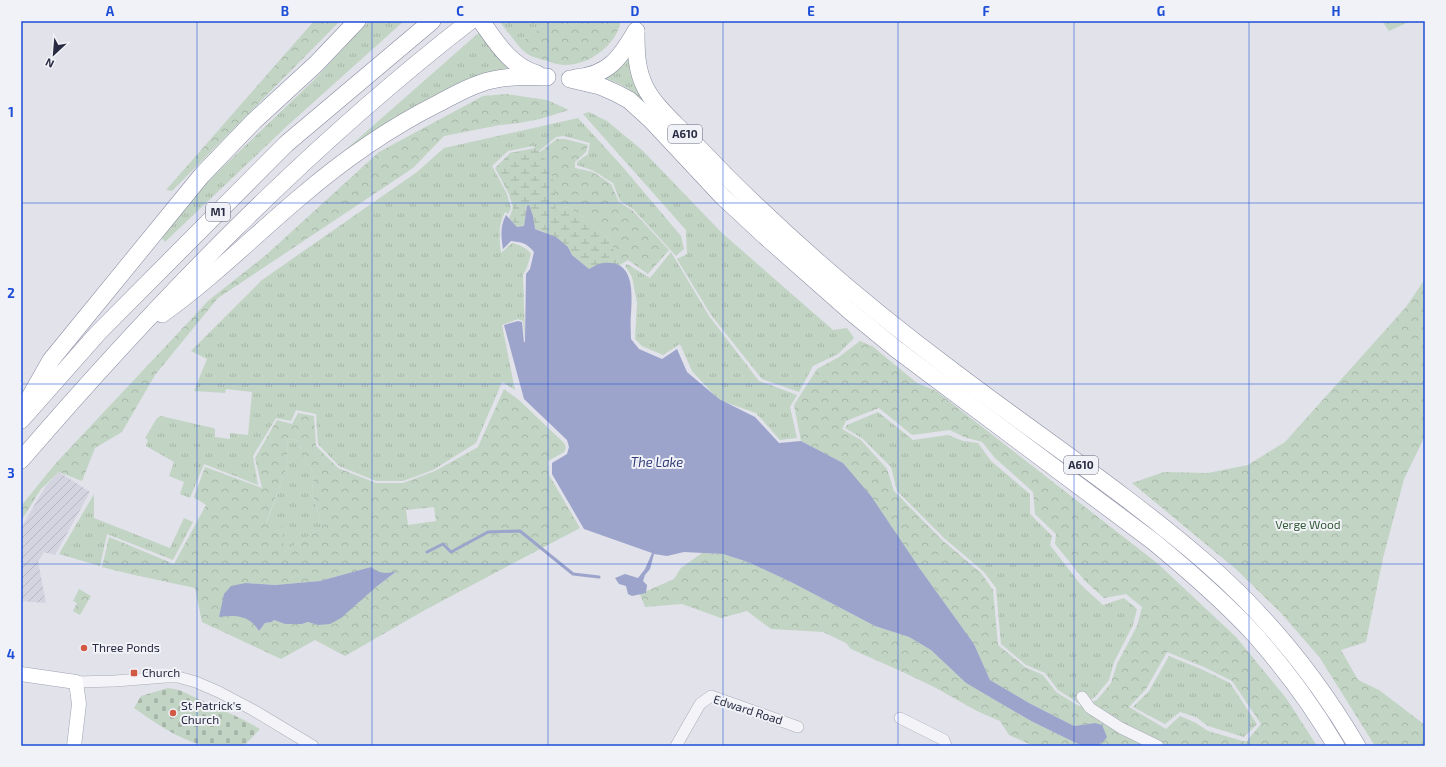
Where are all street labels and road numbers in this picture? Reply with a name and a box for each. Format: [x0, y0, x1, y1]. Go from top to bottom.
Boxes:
road number: A610 [668, 125, 702, 143]
road number: M1 [206, 203, 230, 221]
road number: A610 [1064, 456, 1098, 474]
street label: Edward Road [712, 691, 785, 727]

